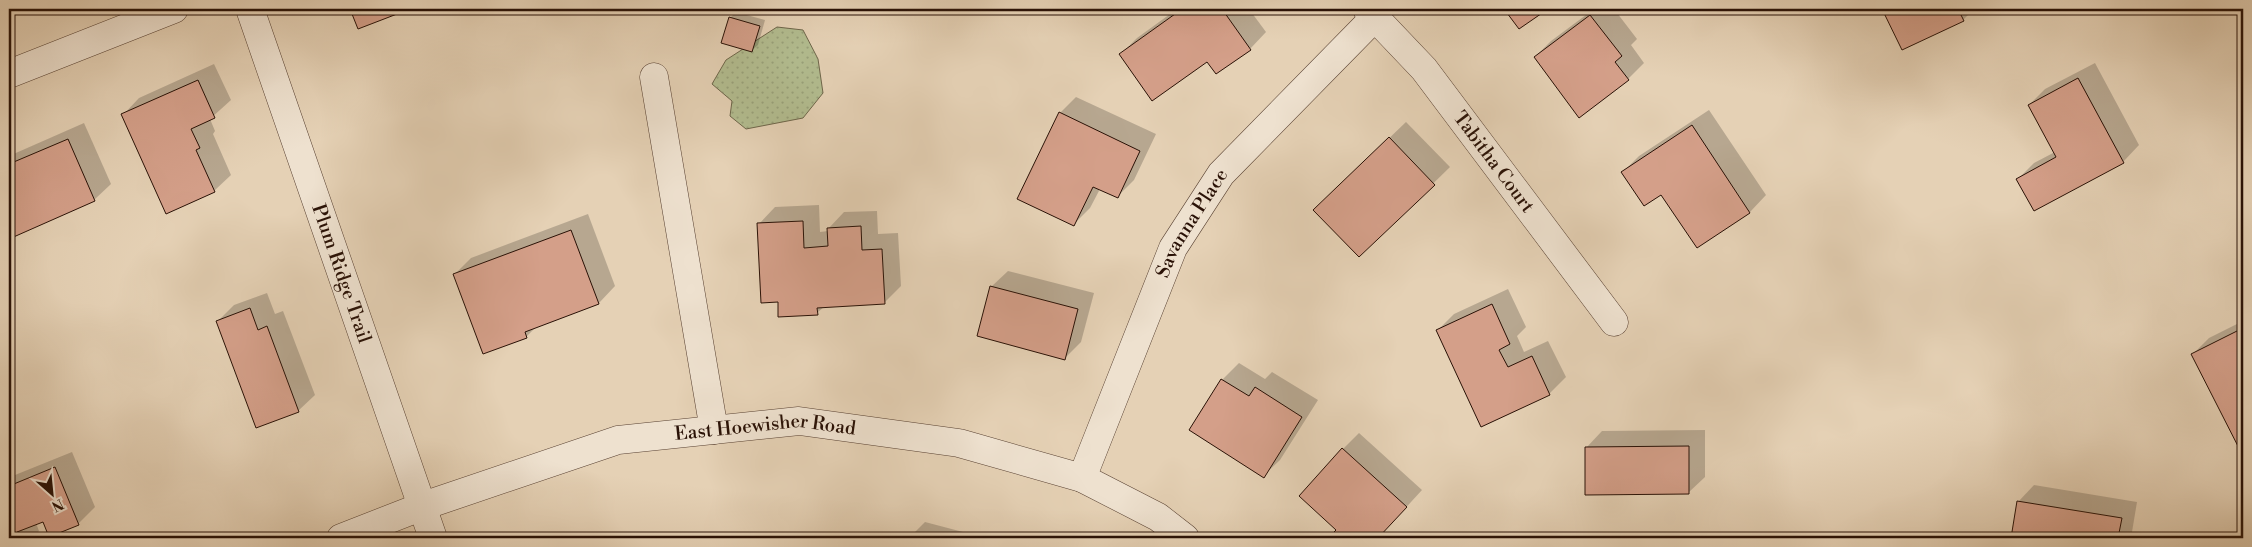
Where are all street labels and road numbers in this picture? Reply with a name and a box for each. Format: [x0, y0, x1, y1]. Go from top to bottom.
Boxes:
street label: Tabitha Court [1448, 106, 1540, 218]
street label: Savanna Place [1150, 164, 1233, 281]
street label: Plum Ridge Trail [306, 201, 377, 347]
street label: East Hoewisher Road [673, 409, 858, 446]

